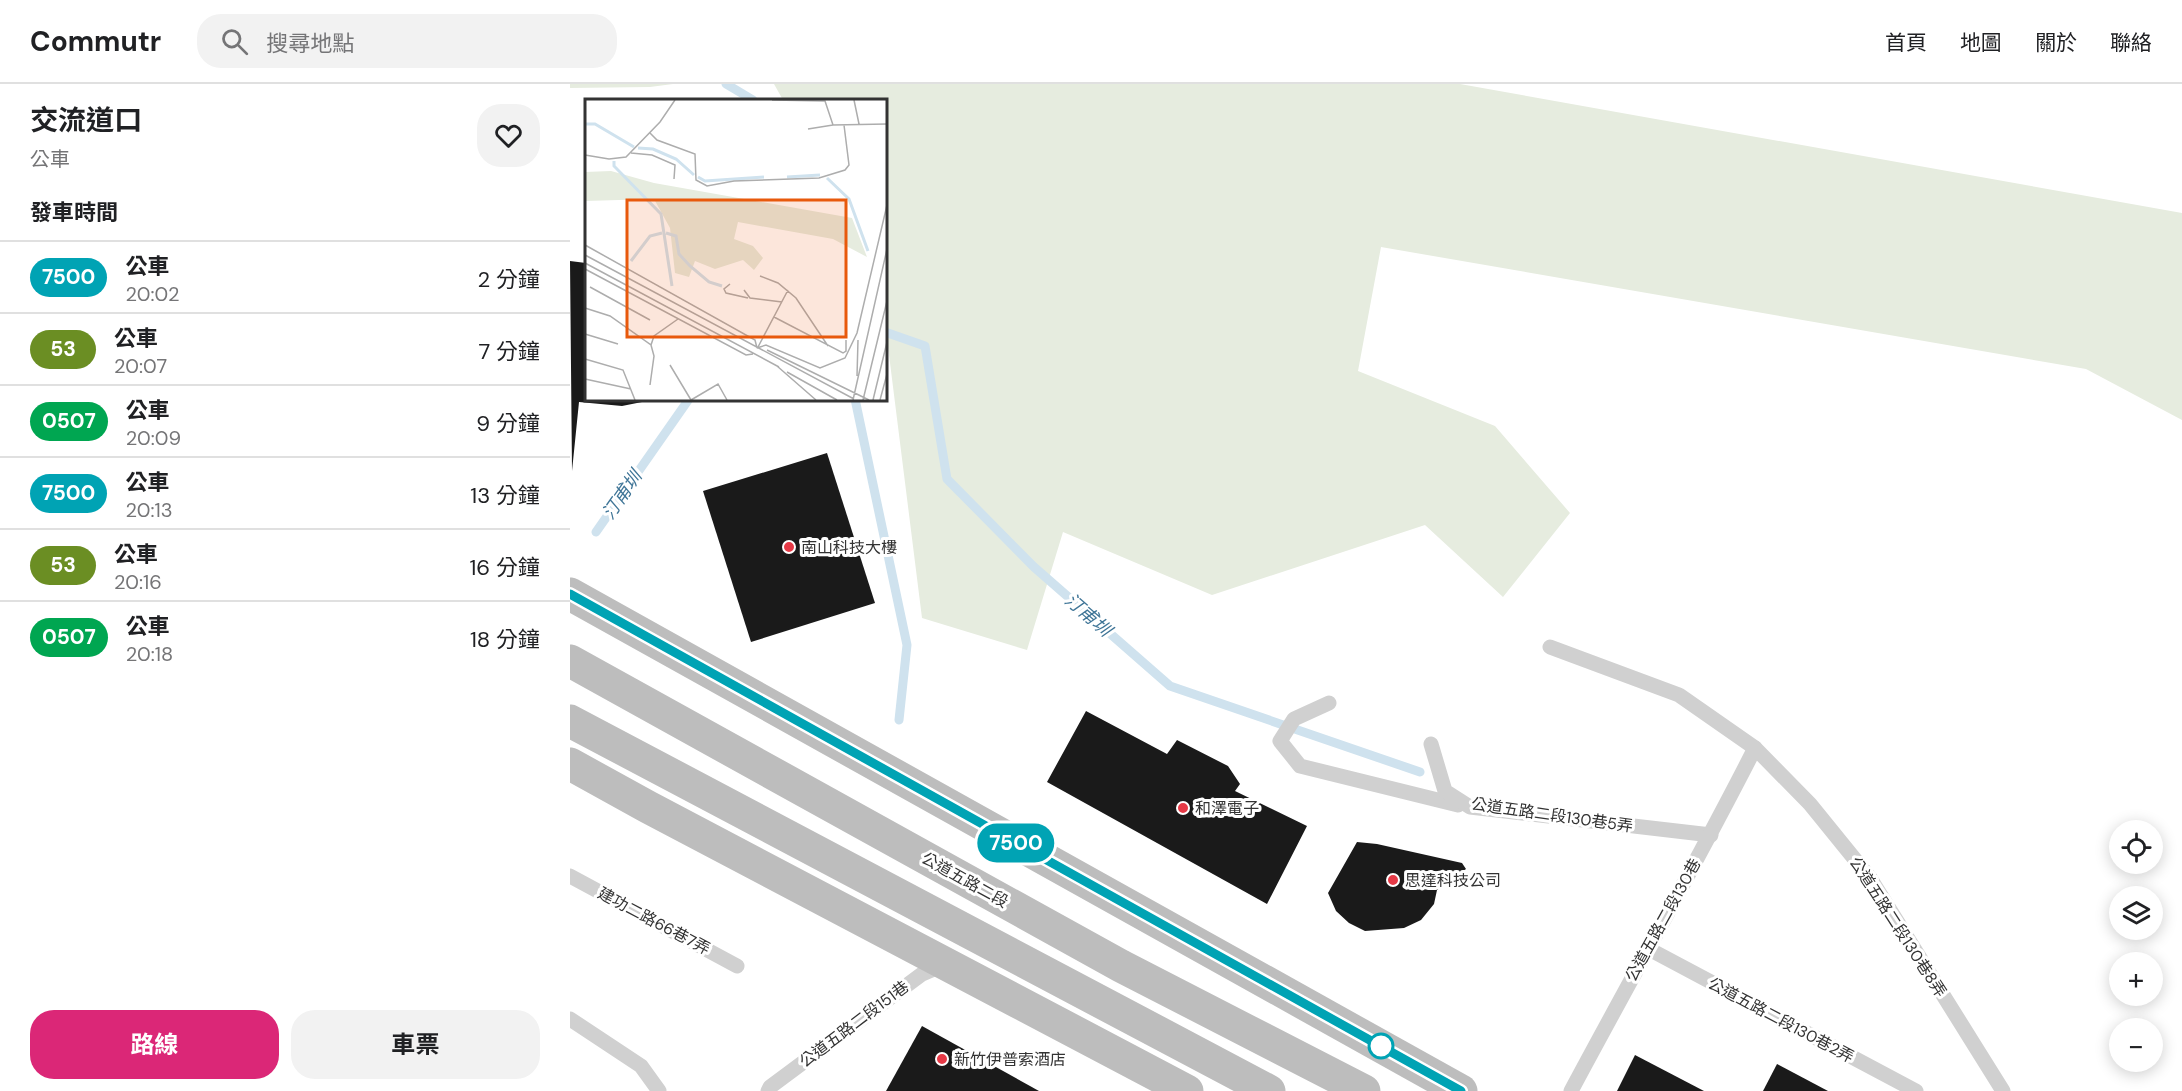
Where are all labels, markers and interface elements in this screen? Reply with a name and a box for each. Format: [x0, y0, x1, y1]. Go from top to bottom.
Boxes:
search box [197, 14, 617, 68]
text: Commutr [30, 23, 161, 60]
icon: search [218, 25, 251, 58]
text: 搜尋地點 [266, 29, 354, 58]
text: 首頁 [1885, 29, 1927, 57]
text: 地圖 [1960, 29, 2002, 57]
text: 關於 [2035, 29, 2077, 57]
text: 聯絡 [2110, 29, 2152, 57]
inset map [585, 99, 886, 400]
text: 交流道口 [30, 102, 142, 139]
button: heart [477, 104, 540, 167]
text: 公車 [30, 146, 70, 172]
text: 發車時間 [30, 198, 118, 227]
text: 公車 [125, 252, 169, 281]
text: 7500 [42, 263, 95, 291]
text: 2 分鐘 [477, 265, 540, 294]
text: 20:02 [125, 281, 179, 307]
text: 公車 [114, 324, 158, 353]
text: 53 [50, 335, 76, 363]
text: 7 分鐘 [478, 337, 540, 366]
text: 20:07 [114, 353, 167, 379]
text: 公車 [126, 396, 170, 425]
text: 0507 [42, 407, 96, 435]
text: 9 分鐘 [476, 409, 540, 438]
text: 20:09 [126, 425, 181, 451]
water label: 汀甫圳 [597, 464, 649, 524]
text: 公車 [125, 468, 169, 497]
text: 7500 [42, 479, 95, 507]
text: 13 分鐘 [470, 481, 540, 510]
text: 20:13 [125, 497, 173, 523]
place label: 南山科技大樓 [801, 537, 897, 558]
text: 公車 [114, 540, 158, 569]
marker: 南山科技大樓 [782, 540, 796, 554]
text: 53 [50, 551, 76, 579]
text: 16 分鐘 [469, 553, 540, 582]
text: 20:16 [114, 569, 162, 595]
water label: 汀甫圳 [1060, 588, 1119, 644]
text: 公車 [126, 612, 170, 641]
text: 0507 [42, 623, 96, 651]
text: 18 分鐘 [470, 625, 540, 654]
text: 20:18 [126, 641, 173, 667]
street label: 公道五路二段130巷5弄 [1470, 793, 1634, 837]
place label: 和澤電子 [1195, 798, 1259, 819]
marker: 和澤電子 [1176, 801, 1190, 815]
map controls [2109, 820, 2163, 1072]
button: locate [2109, 820, 2163, 874]
line badge: 7500 [974, 824, 1058, 862]
text: 7500 [989, 829, 1043, 857]
street label: 公道五路二段 [918, 848, 1012, 912]
street label: 公道五路二段130巷8弄 [1845, 853, 1951, 1001]
street label: 公道五路二段130巷 [1621, 855, 1705, 985]
place label: 思達科技公司 [1405, 870, 1501, 891]
marker: 思達科技公司 [1386, 873, 1400, 887]
street label: 建功二路66巷7弄 [594, 882, 714, 960]
button: layers [2109, 886, 2163, 940]
button: + [2109, 952, 2163, 1006]
street label: 公道五路二段130巷2弄 [1704, 973, 1858, 1067]
street label: 公道五路二段151巷 [795, 976, 913, 1072]
button: 路線 [30, 1010, 279, 1079]
button: 車票 [291, 1010, 540, 1079]
button: − [2109, 1018, 2163, 1072]
unlabelled marker [1368, 1033, 1394, 1059]
place label: 新竹伊普索酒店 [954, 1049, 1066, 1070]
marker: 新竹伊普索酒店 [935, 1052, 949, 1066]

